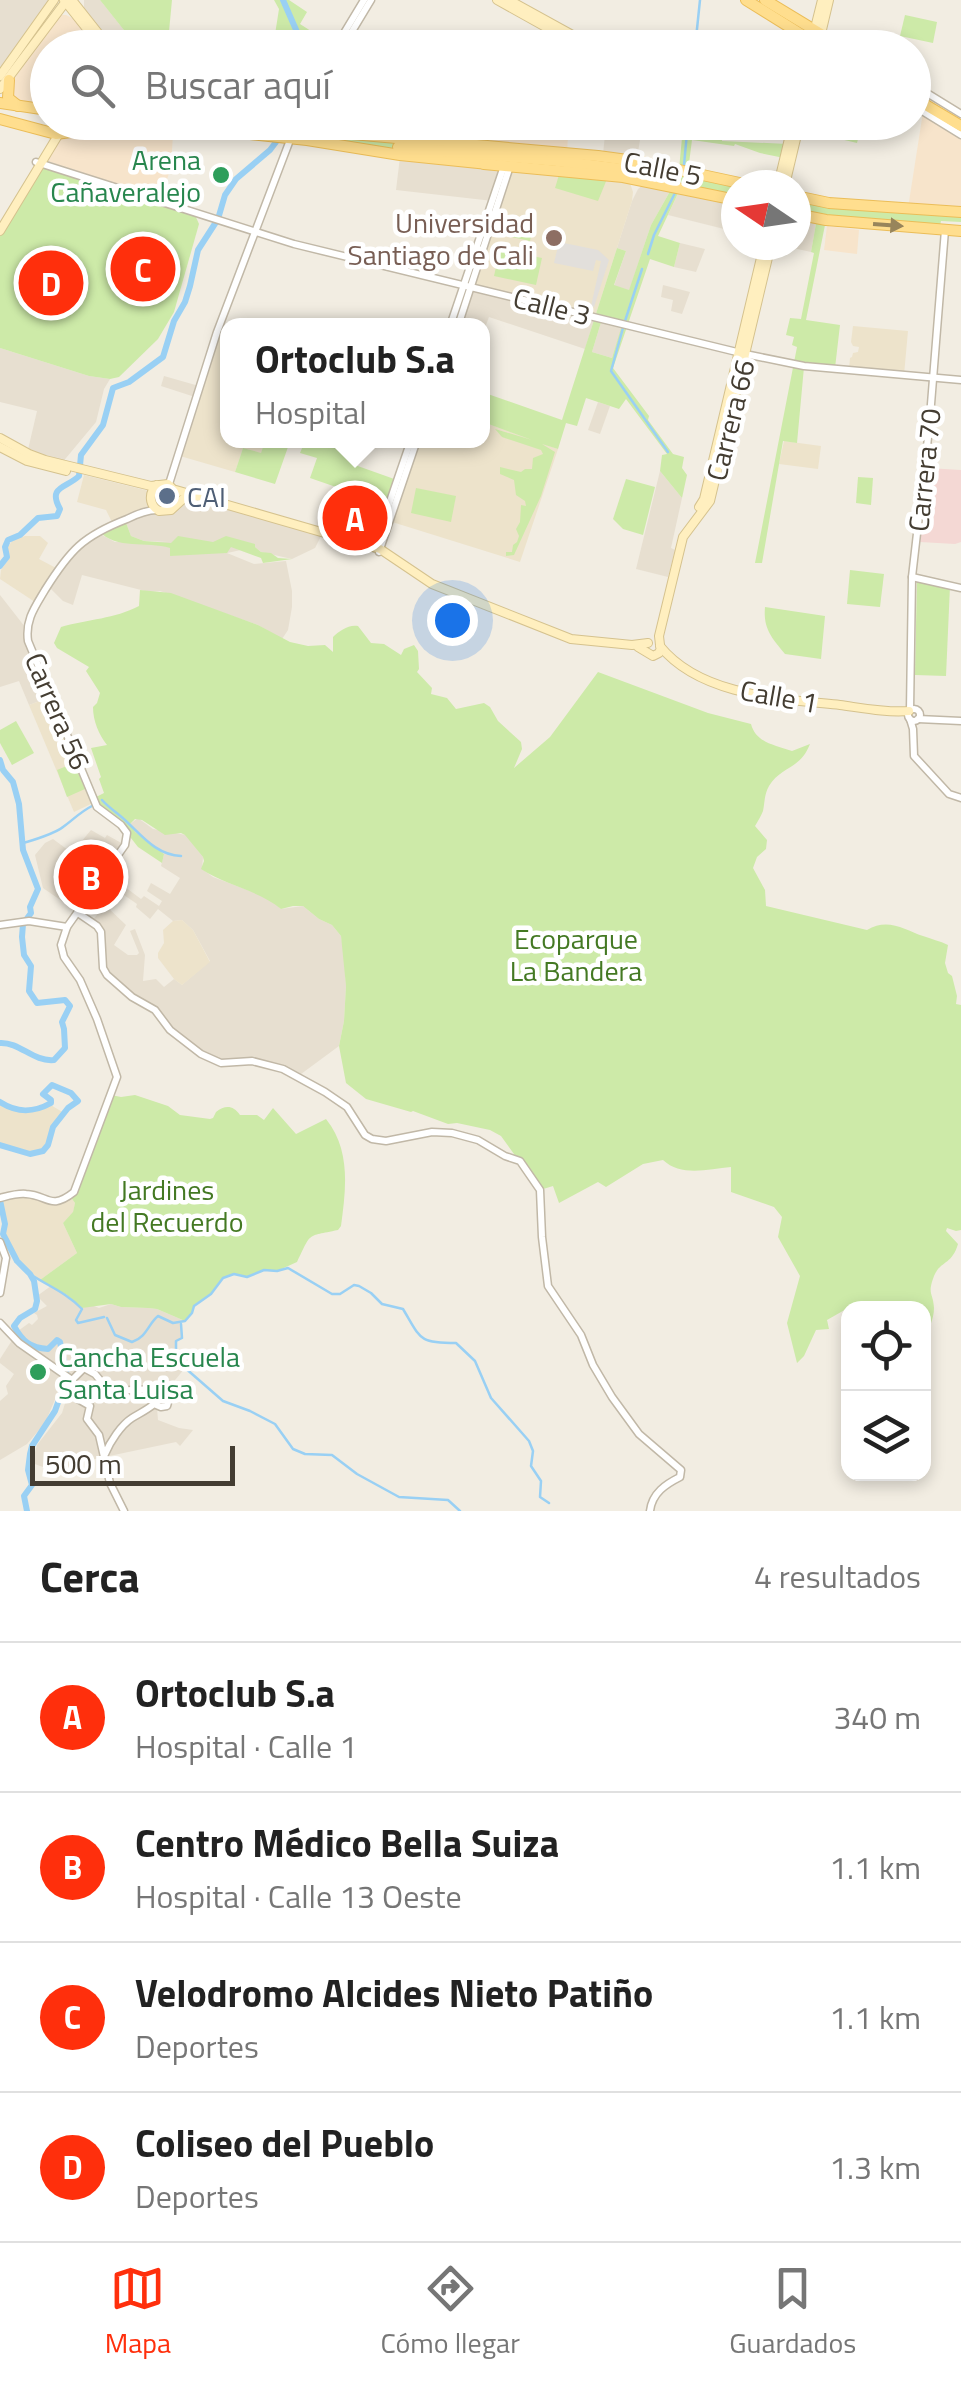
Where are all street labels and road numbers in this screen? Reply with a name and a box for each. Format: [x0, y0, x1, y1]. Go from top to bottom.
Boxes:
street label: Calle 5 [621, 139, 705, 197]
street label: Calle 3 [509, 276, 595, 336]
street label: Carrera 66 [694, 355, 766, 485]
street label: Carrera 70 [896, 406, 952, 534]
street label: Carrera 56 [14, 646, 102, 776]
street label: Calle 1 [737, 668, 821, 724]

